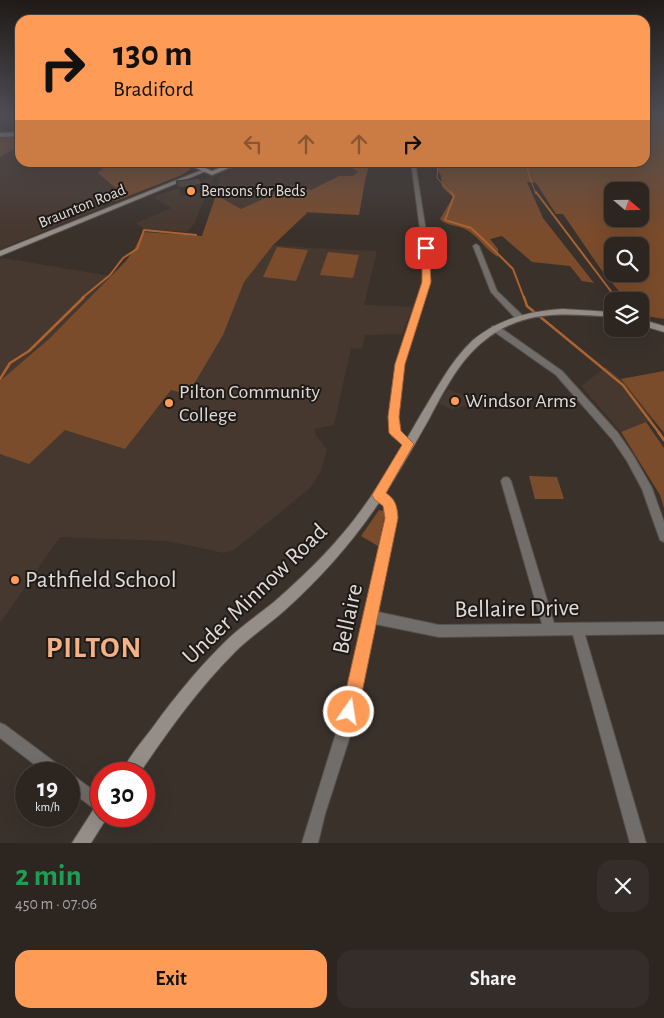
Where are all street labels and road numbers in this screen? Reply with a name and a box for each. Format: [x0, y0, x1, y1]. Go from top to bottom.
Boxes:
street label: Braunton Road [36, 181, 128, 231]
street label: Under Minnow Road [178, 519, 332, 669]
street label: Bellaire [329, 582, 367, 656]
street label: Bellaire Drive [454, 596, 580, 622]

